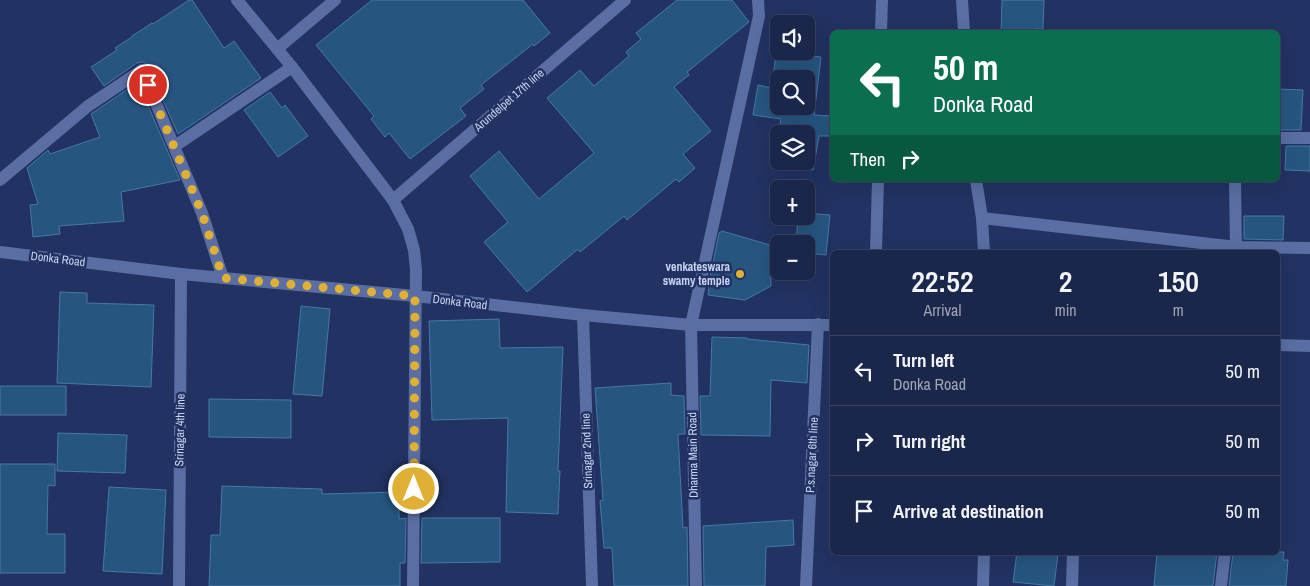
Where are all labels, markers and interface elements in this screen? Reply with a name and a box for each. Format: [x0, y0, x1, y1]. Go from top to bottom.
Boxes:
map controls [770, 15, 815, 280]
button: sound [770, 15, 815, 60]
text: 50 m [933, 44, 998, 91]
icon: left [850, 50, 915, 115]
pin [127, 64, 169, 106]
street label: Arundelpet 17th line [470, 65, 547, 136]
button: search [770, 70, 815, 115]
icon: arrive [134, 71, 162, 99]
text: Donka Road [933, 89, 1033, 119]
button: layers [770, 125, 815, 170]
icon: right [896, 145, 924, 173]
text: Then [850, 146, 886, 172]
button: + [770, 180, 815, 225]
button: − [770, 235, 815, 280]
street label: Donka Road [30, 248, 86, 270]
place label: venkateswara swamy temple [663, 259, 731, 289]
text: 22:52 [911, 261, 974, 301]
text: 2 [1059, 261, 1073, 301]
text: 150 [1158, 261, 1199, 301]
marker: venkateswara swamy temple [734, 268, 746, 280]
street label: Donka Road [432, 291, 488, 313]
text: Arrival [923, 299, 961, 321]
text: min [1055, 299, 1077, 321]
text: m [1173, 299, 1184, 321]
text: Turn left [893, 347, 954, 373]
icon: left [850, 357, 878, 385]
text: 50 m [1225, 358, 1260, 384]
text: Donka Road [893, 373, 966, 395]
street label: Srinagar 4th line [171, 393, 189, 467]
street label: Dharma Main Road [684, 412, 702, 498]
street label: Srinagar 2nd line [578, 413, 596, 489]
street label: P.s.nagar 6th line [802, 417, 822, 493]
icon: right [850, 427, 878, 455]
text: Turn right [893, 428, 965, 454]
text: 50 m [1225, 428, 1260, 454]
position arrow [387, 462, 439, 514]
icon: arrive [850, 497, 878, 525]
text: Arrive at destination [893, 498, 1044, 524]
text: 50 m [1225, 498, 1260, 524]

